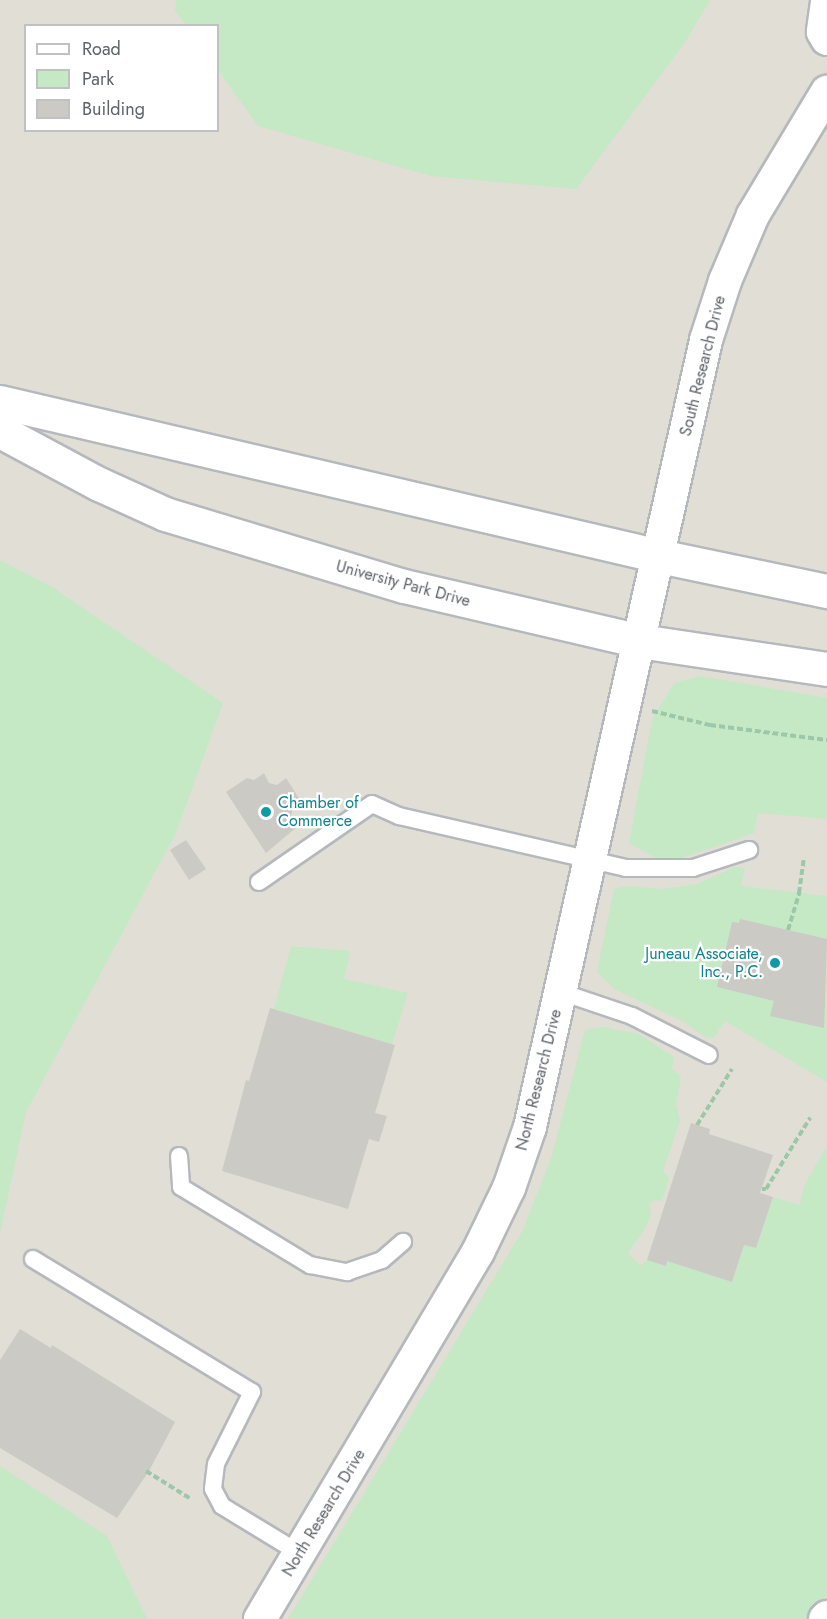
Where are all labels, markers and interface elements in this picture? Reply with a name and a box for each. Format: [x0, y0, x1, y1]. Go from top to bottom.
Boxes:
legend [24, 24, 219, 132]
text: Road [82, 36, 121, 62]
text: Park [82, 66, 114, 92]
text: Building [82, 96, 145, 122]
street label: South Research Drive [676, 294, 730, 438]
street label: University Park Drive [334, 557, 472, 611]
place label: Chamber of Commerce [278, 793, 358, 831]
marker: Chamber of Commerce [259, 805, 273, 819]
place label: Juneau Associate, Inc., P.C. [645, 944, 763, 982]
marker: Juneau Associate, Inc., P.C. [768, 956, 782, 970]
street label: North Research Drive [512, 1007, 566, 1153]
street label: North Research Drive [278, 1446, 370, 1580]

